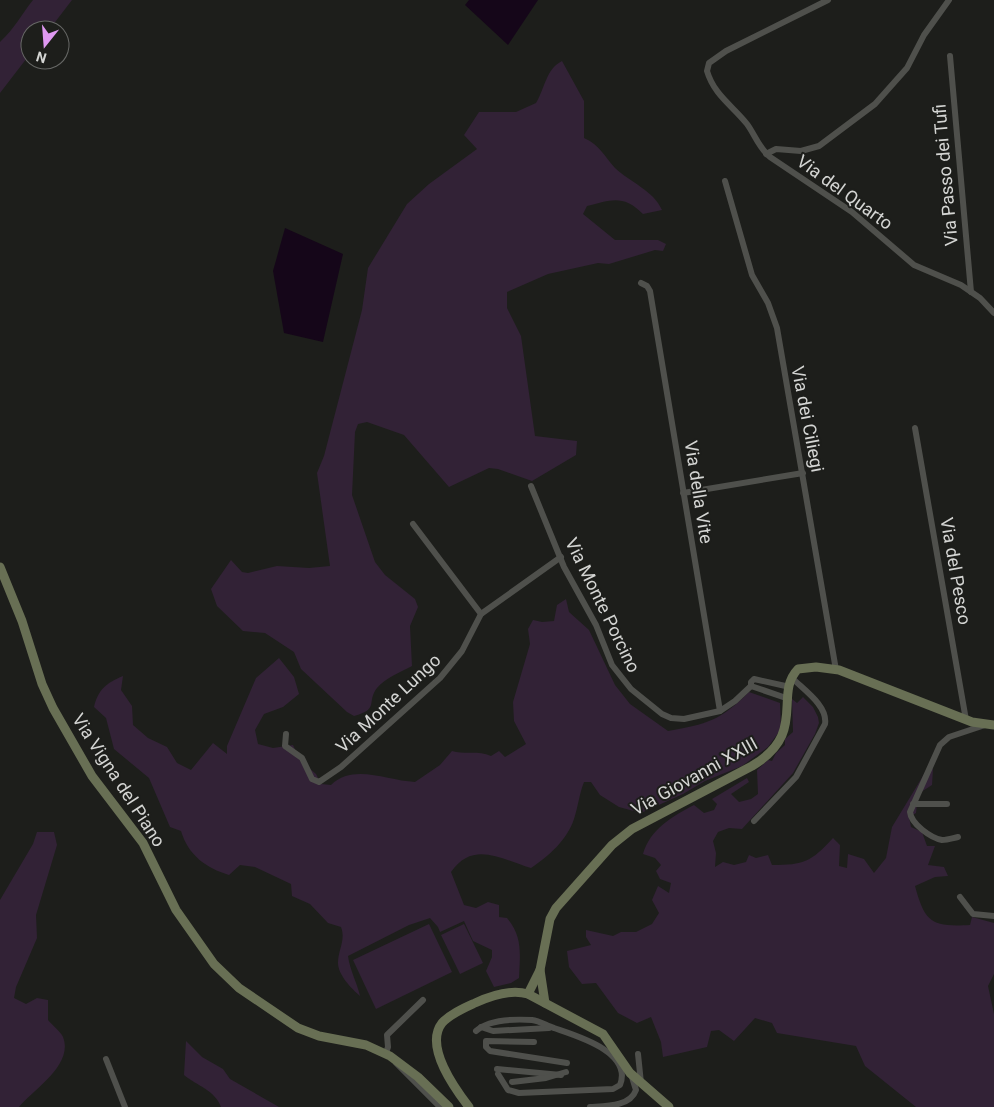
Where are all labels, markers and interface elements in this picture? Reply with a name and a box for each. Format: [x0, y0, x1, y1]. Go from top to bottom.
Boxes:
north arrow [20, 20, 70, 70]
text: N [34, 48, 48, 67]
street label: Via Passo dei Tufi [928, 103, 962, 247]
street label: Via del Quarto [793, 150, 897, 234]
street label: Via dei Ciliegi [787, 364, 829, 474]
street label: Via della Vite [680, 439, 718, 545]
street label: Via del Pesco [936, 516, 976, 626]
street label: Via Monte Porcino [561, 534, 645, 676]
street label: Via Monte Lungo [331, 649, 445, 757]
street label: Via Vigna del Piano [68, 709, 170, 851]
street label: Via Giovanni XXIII [627, 733, 761, 819]

